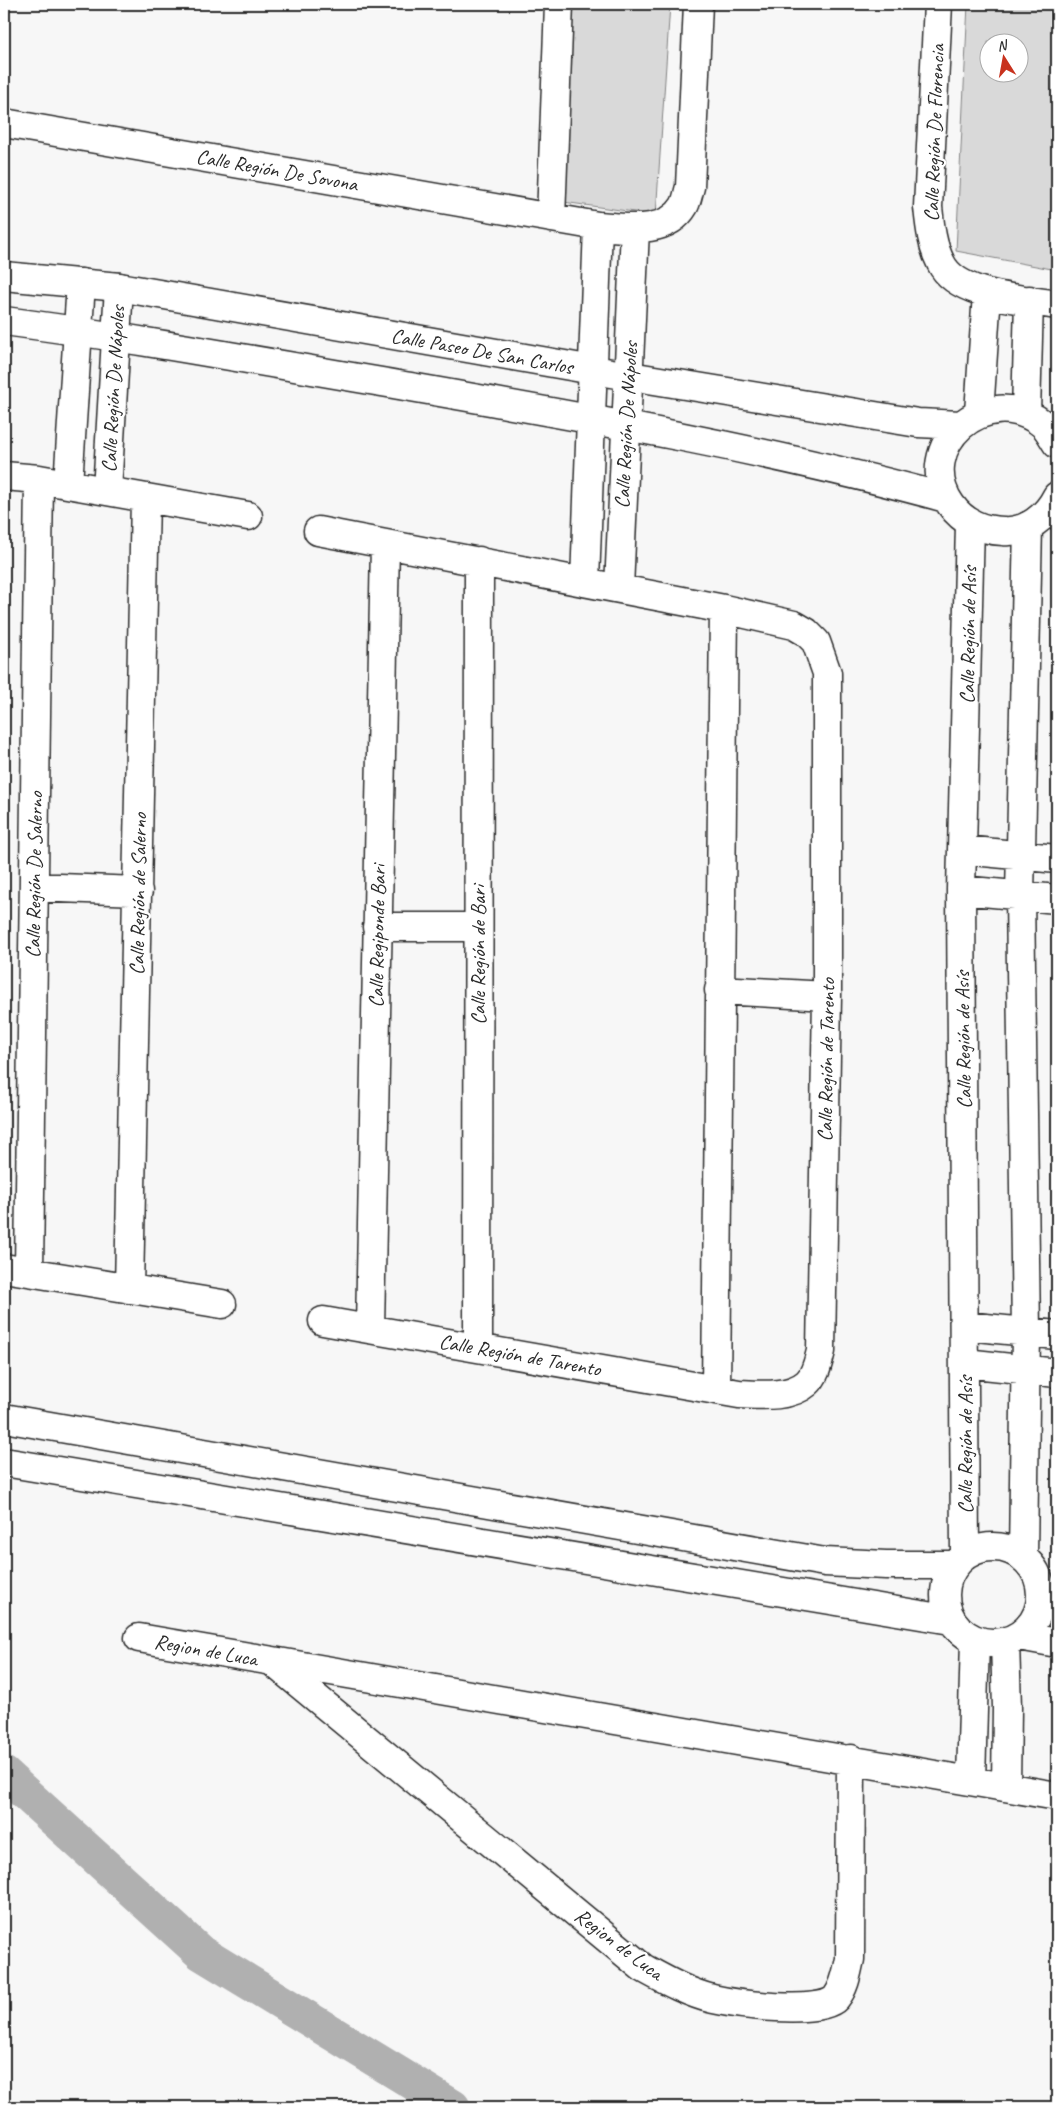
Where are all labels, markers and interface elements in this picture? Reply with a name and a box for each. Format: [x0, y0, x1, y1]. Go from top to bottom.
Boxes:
north arrow [978, 32, 1028, 82]
text: N [996, 36, 1010, 55]
street label: Calle Región De Florencia [918, 42, 950, 222]
street label: Calle Región De Sovona [194, 143, 362, 197]
street label: Calle Región De Nápoles [96, 303, 130, 473]
street label: Calle Paseo De San Carlos [389, 322, 577, 380]
street label: Calle Región De Nápoles [609, 339, 643, 509]
street label: Calle Región de Asís [954, 564, 982, 704]
street label: Calle Región De Salerno [20, 790, 48, 958]
street label: Calle Región de Salerno [124, 811, 152, 975]
street label: Calle Regiponde Bari [363, 861, 391, 1008]
street label: Calle Región de Bari [465, 882, 491, 1025]
street label: Calle Región de Asís [949, 969, 977, 1109]
street label: Calle Región de Tarento [812, 976, 840, 1142]
street label: Calle Región de Tarento [437, 1328, 604, 1382]
street label: Calle Región de Asís [952, 1374, 978, 1514]
street label: Region de Luca [152, 1628, 262, 1672]
street label: Region de Luca [570, 1902, 670, 1987]

